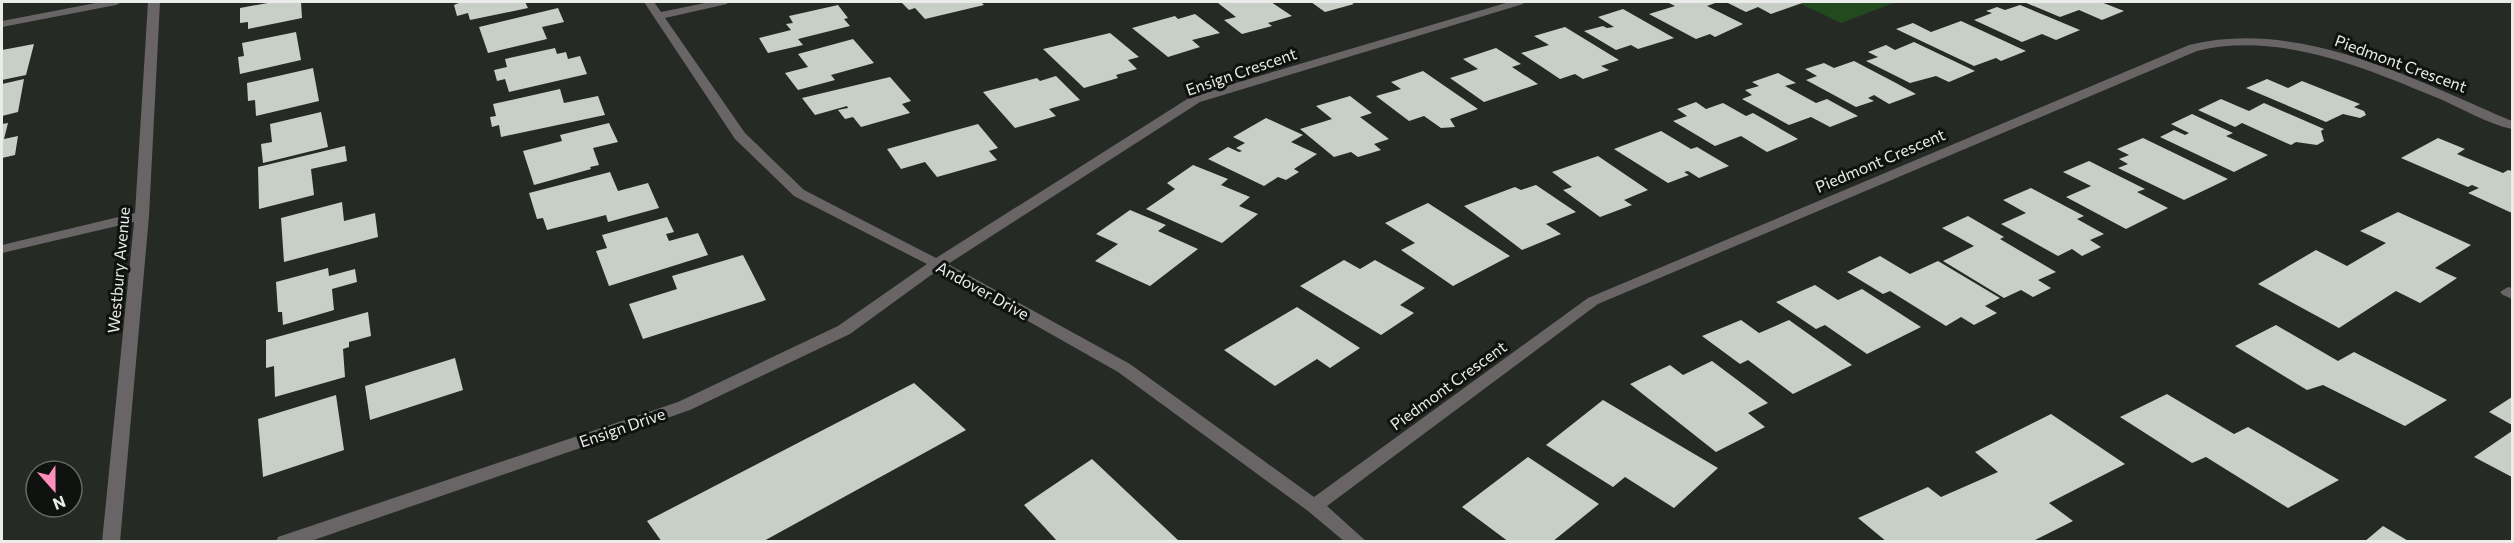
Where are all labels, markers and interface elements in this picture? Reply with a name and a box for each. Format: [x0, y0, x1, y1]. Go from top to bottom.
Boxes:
street label: Piedmont Crescent [2332, 30, 2470, 96]
street label: Ensign Crescent [1183, 43, 1299, 99]
street label: Piedmont Crescent [1812, 124, 1948, 196]
street label: Westbury Avenue [103, 206, 133, 334]
street label: Andover Drive [933, 257, 1033, 323]
street label: Piedmont Crescent [1386, 336, 1510, 434]
street label: Ensign Drive [577, 403, 667, 451]
north arrow [24, 459, 84, 519]
text: N [51, 492, 69, 514]

